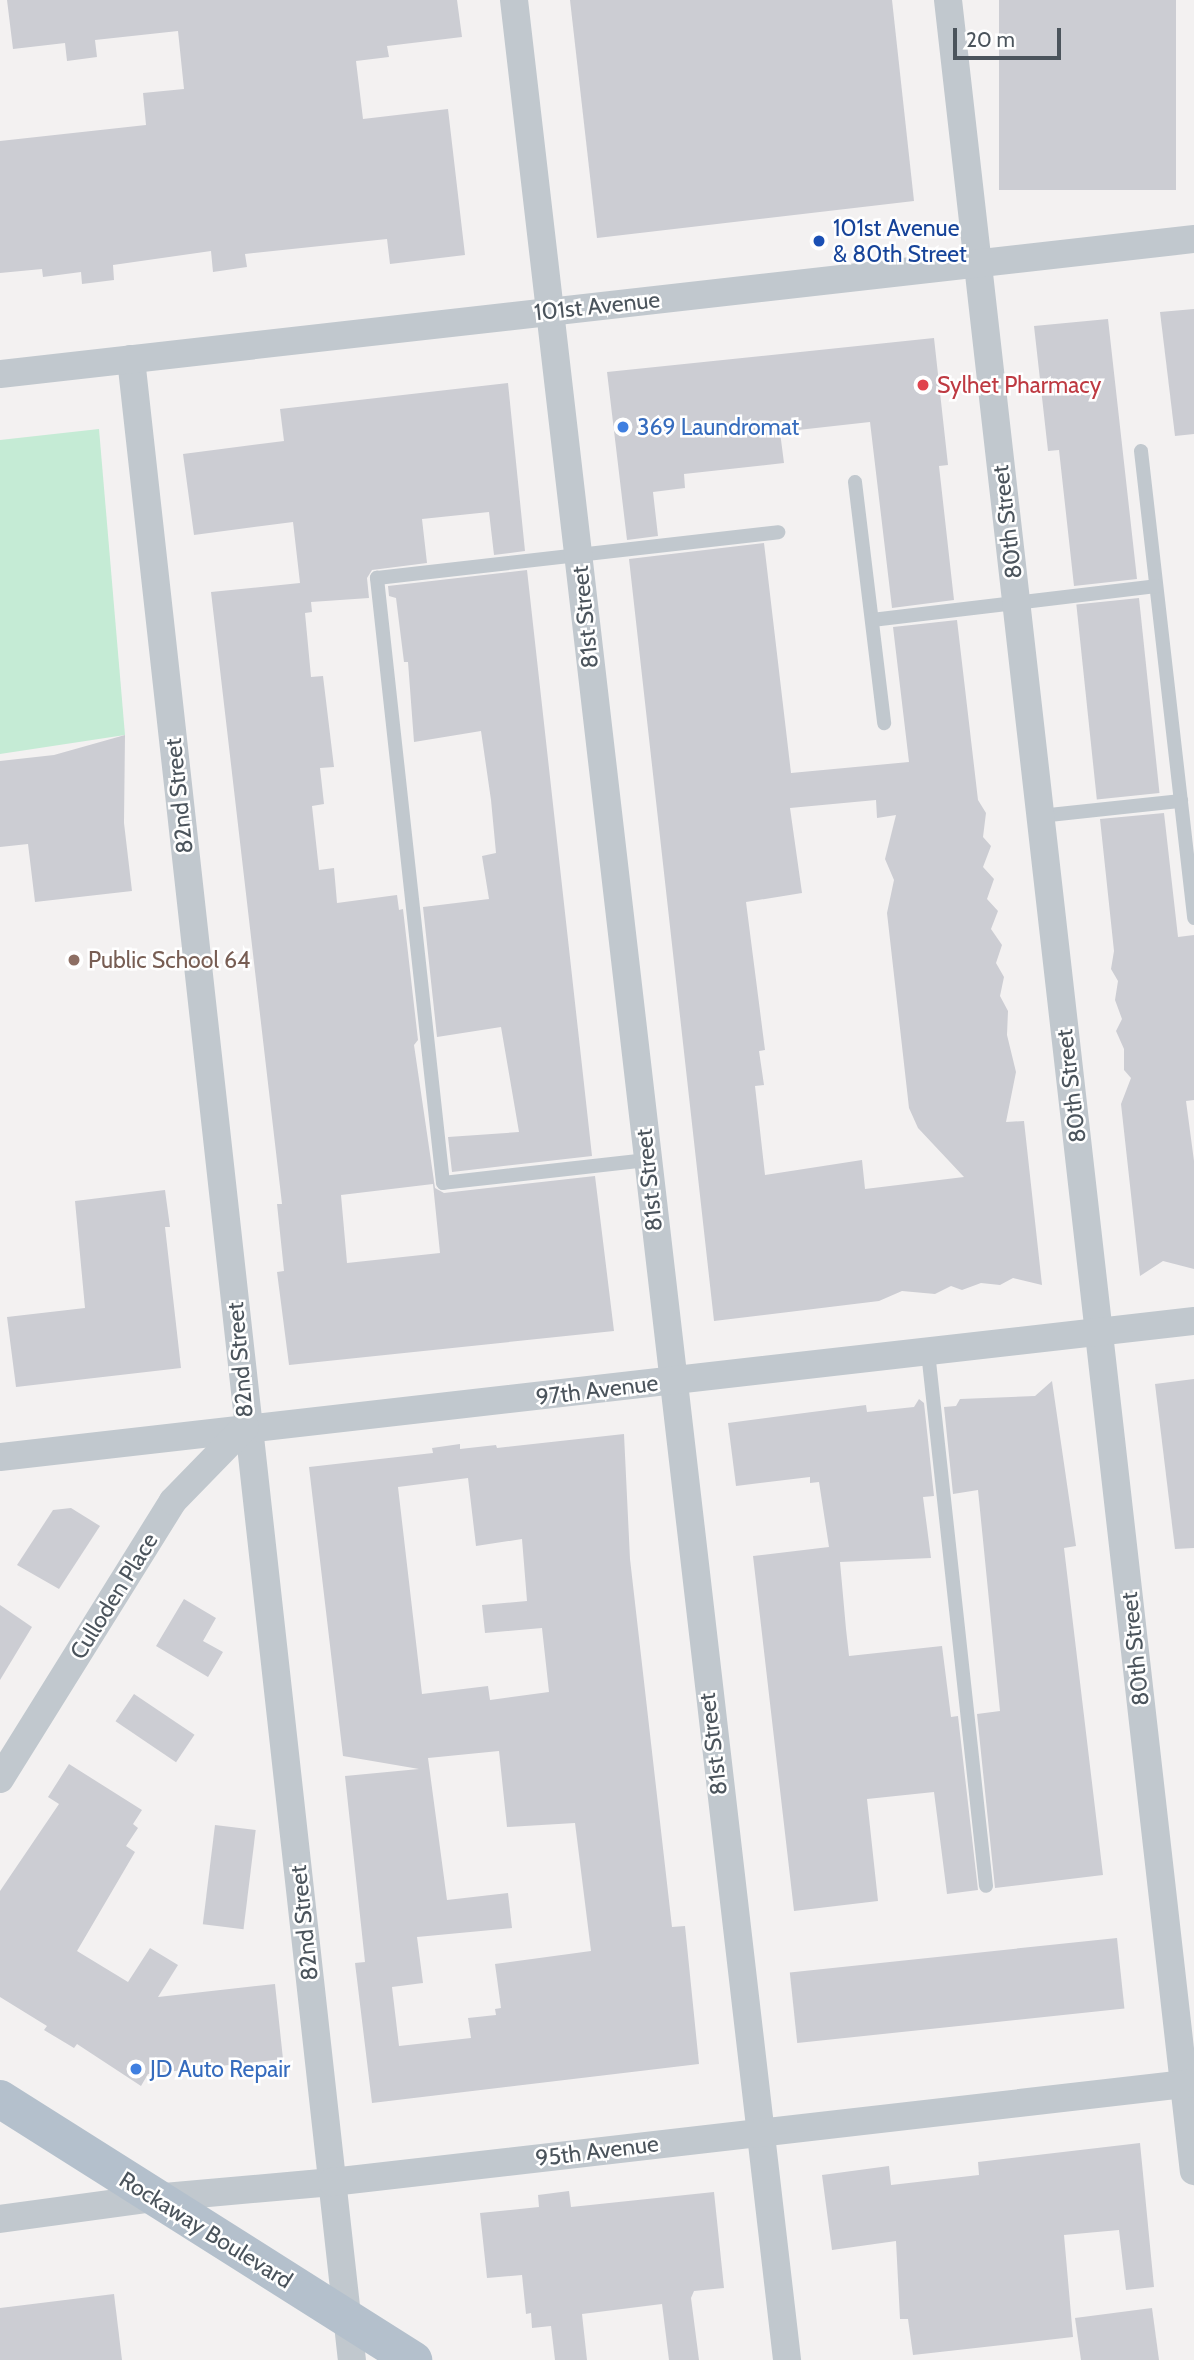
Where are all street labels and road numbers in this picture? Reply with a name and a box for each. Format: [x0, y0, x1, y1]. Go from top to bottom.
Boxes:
street label: 101st Avenue [533, 286, 661, 326]
street label: 80th Street [986, 463, 1028, 581]
street label: 81st Street [566, 564, 604, 670]
street label: 82nd Street [159, 737, 199, 855]
street label: 80th Street [1050, 1027, 1092, 1145]
street label: 81st Street [630, 1127, 668, 1233]
street label: 82nd Street [221, 1301, 259, 1419]
street label: 97th Avenue [534, 1369, 660, 1411]
street label: Culloden Place [64, 1528, 164, 1664]
street label: 80th Street [1115, 1591, 1155, 1707]
street label: 81st Street [693, 1691, 733, 1797]
street label: 82nd Street [284, 1864, 324, 1982]
street label: 95th Avenue [534, 2130, 660, 2172]
street label: Rockaway Boulevard [114, 2166, 298, 2294]

